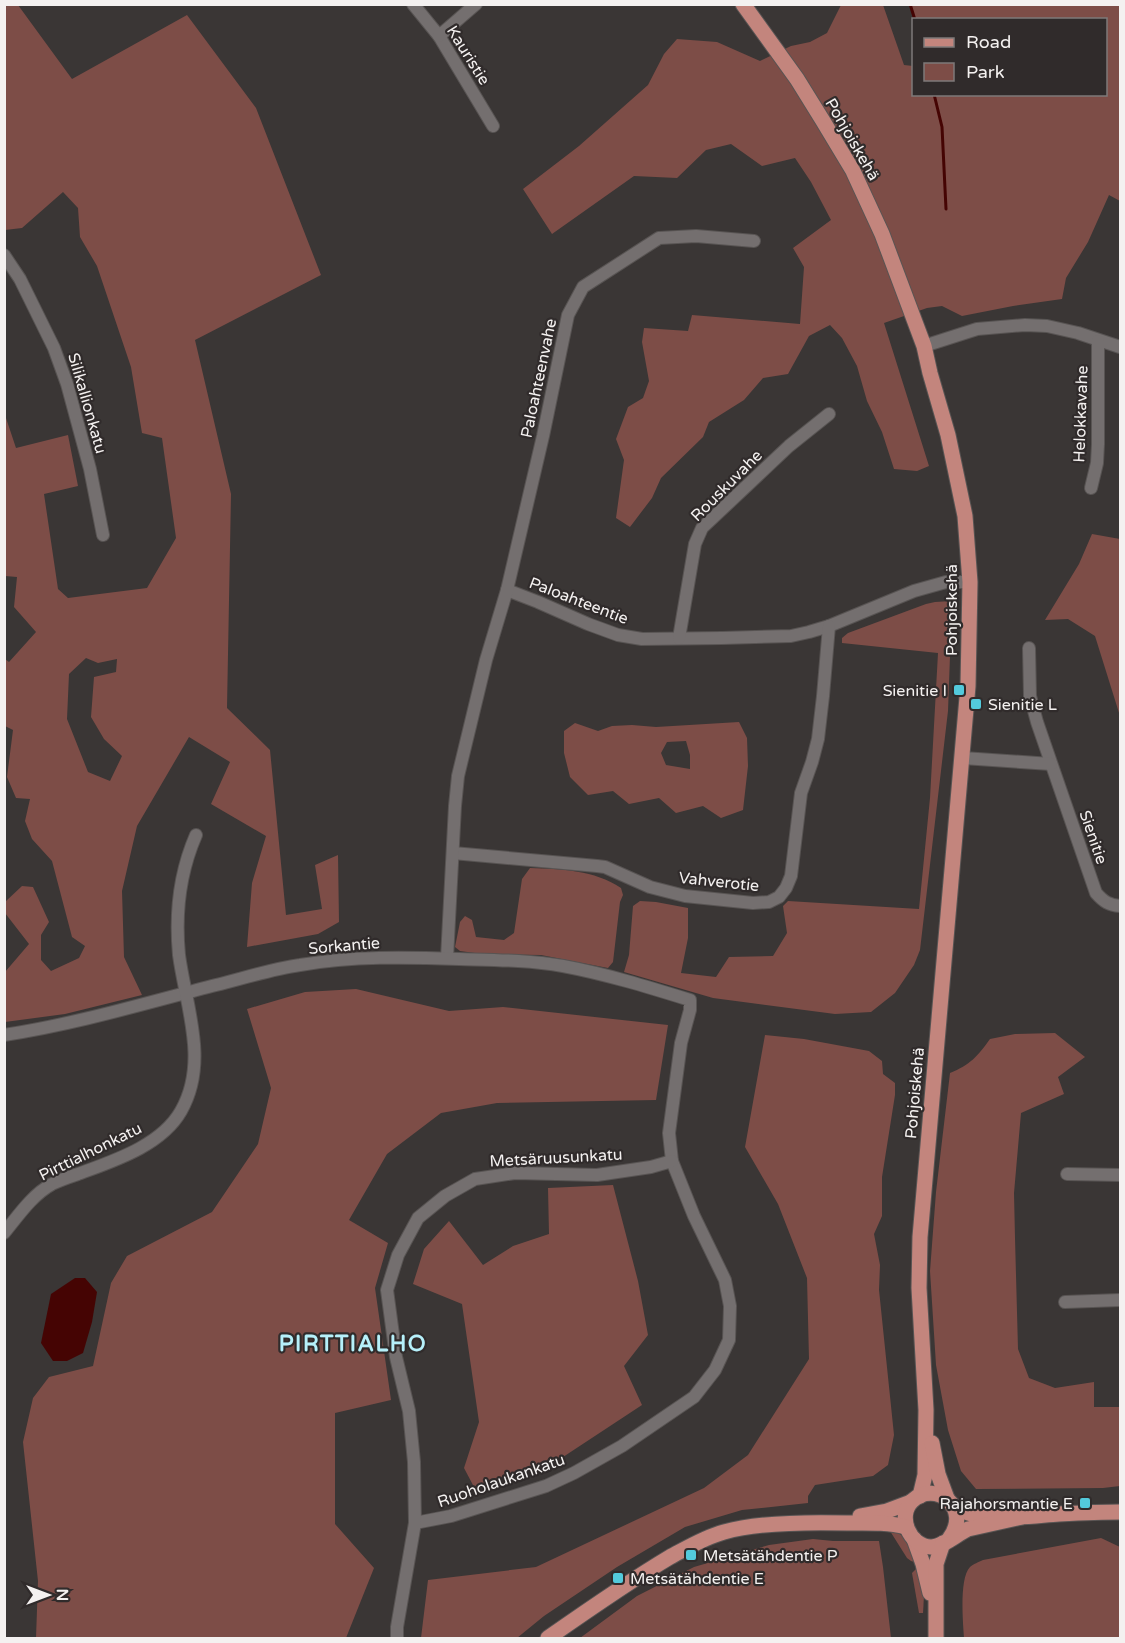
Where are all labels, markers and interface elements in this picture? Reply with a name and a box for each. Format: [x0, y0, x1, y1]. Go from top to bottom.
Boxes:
legend [912, 18, 1107, 96]
street label: Kauristie [442, 22, 494, 89]
text: Road [966, 31, 1011, 53]
text: Park [966, 61, 1005, 83]
street label: Pohjoiskehä [821, 95, 884, 184]
street label: Paloahteenvahe [517, 317, 561, 440]
street label: Silikallionkatu [63, 351, 111, 456]
street label: Helokkavahe [1069, 365, 1093, 463]
street label: Rouskuvahe [687, 446, 767, 526]
street label: Pohjoiskehä [942, 564, 962, 656]
street label: Paloahteentie [526, 573, 631, 629]
place label: Sienitie I [883, 681, 947, 701]
marker: Sienitie I [952, 683, 966, 697]
place label: Sienitie L [988, 695, 1057, 715]
marker: Sienitie L [969, 697, 983, 711]
street label: Sienitie [1075, 808, 1112, 867]
street label: Vahverotie [678, 868, 760, 896]
street label: Sorkantie [307, 933, 381, 959]
street label: Pohjoiskehä [901, 1046, 929, 1140]
street label: Pirttialhonkatu [36, 1118, 145, 1186]
street label: Metsäruusunkatu [489, 1145, 623, 1171]
district label: PIRTTIALHO [279, 1331, 427, 1357]
street label: Ruoholaukankatu [435, 1450, 568, 1512]
place label: Rajahorsmantie E [940, 1494, 1073, 1514]
marker: Rajahorsmantie E [1078, 1496, 1092, 1510]
place label: Metsätähdentie P [703, 1546, 838, 1566]
marker: Metsätähdentie P [684, 1548, 698, 1562]
north arrow [18, 1565, 78, 1625]
place label: Metsätähdentie E [630, 1569, 764, 1589]
marker: Metsätähdentie E [611, 1571, 625, 1585]
text: N [52, 1589, 72, 1601]

